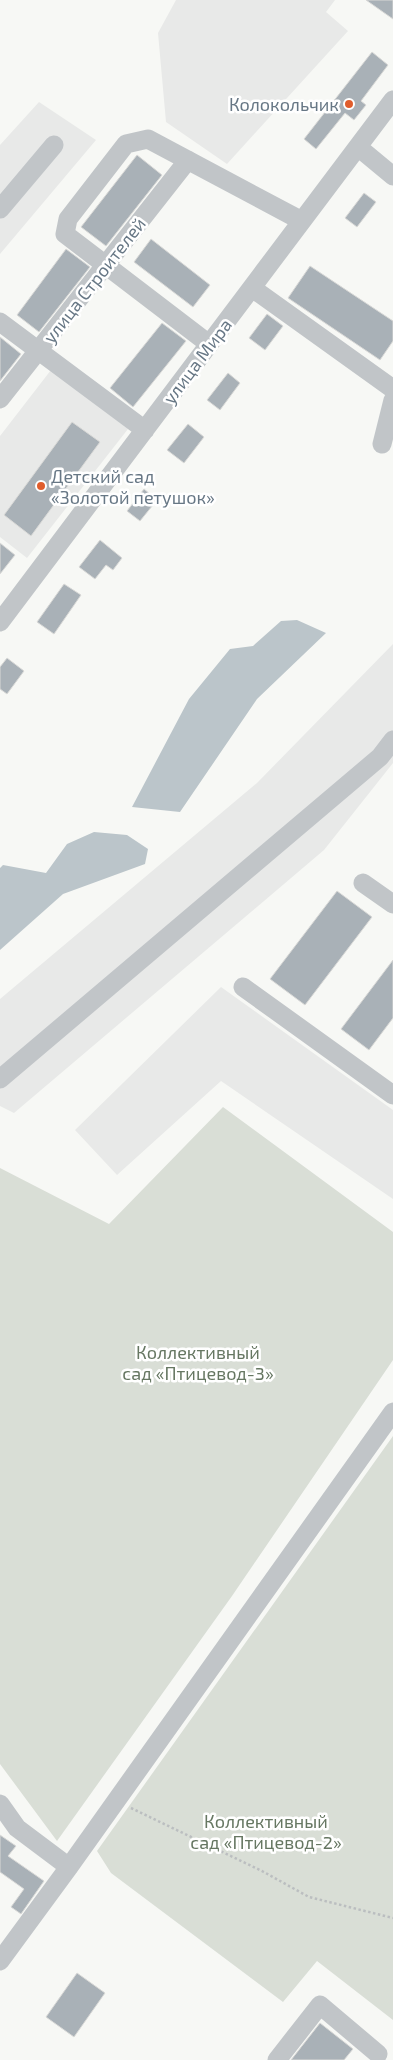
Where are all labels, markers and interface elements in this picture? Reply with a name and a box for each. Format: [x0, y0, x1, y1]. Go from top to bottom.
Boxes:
place label: Колокольчик [229, 93, 339, 115]
marker: Колокольчик [343, 98, 355, 110]
street label: улица Строителей [38, 213, 150, 347]
street label: улица Мира [158, 314, 236, 408]
place label: Детский сад «Золотой петушок» [51, 465, 215, 508]
marker: Детский сад «Золотой петушок» [35, 480, 47, 492]
park label: Коллективный сад «Птицевод-3» [122, 1341, 274, 1384]
park label: Коллективный сад «Птицевод-2» [190, 1810, 342, 1853]

